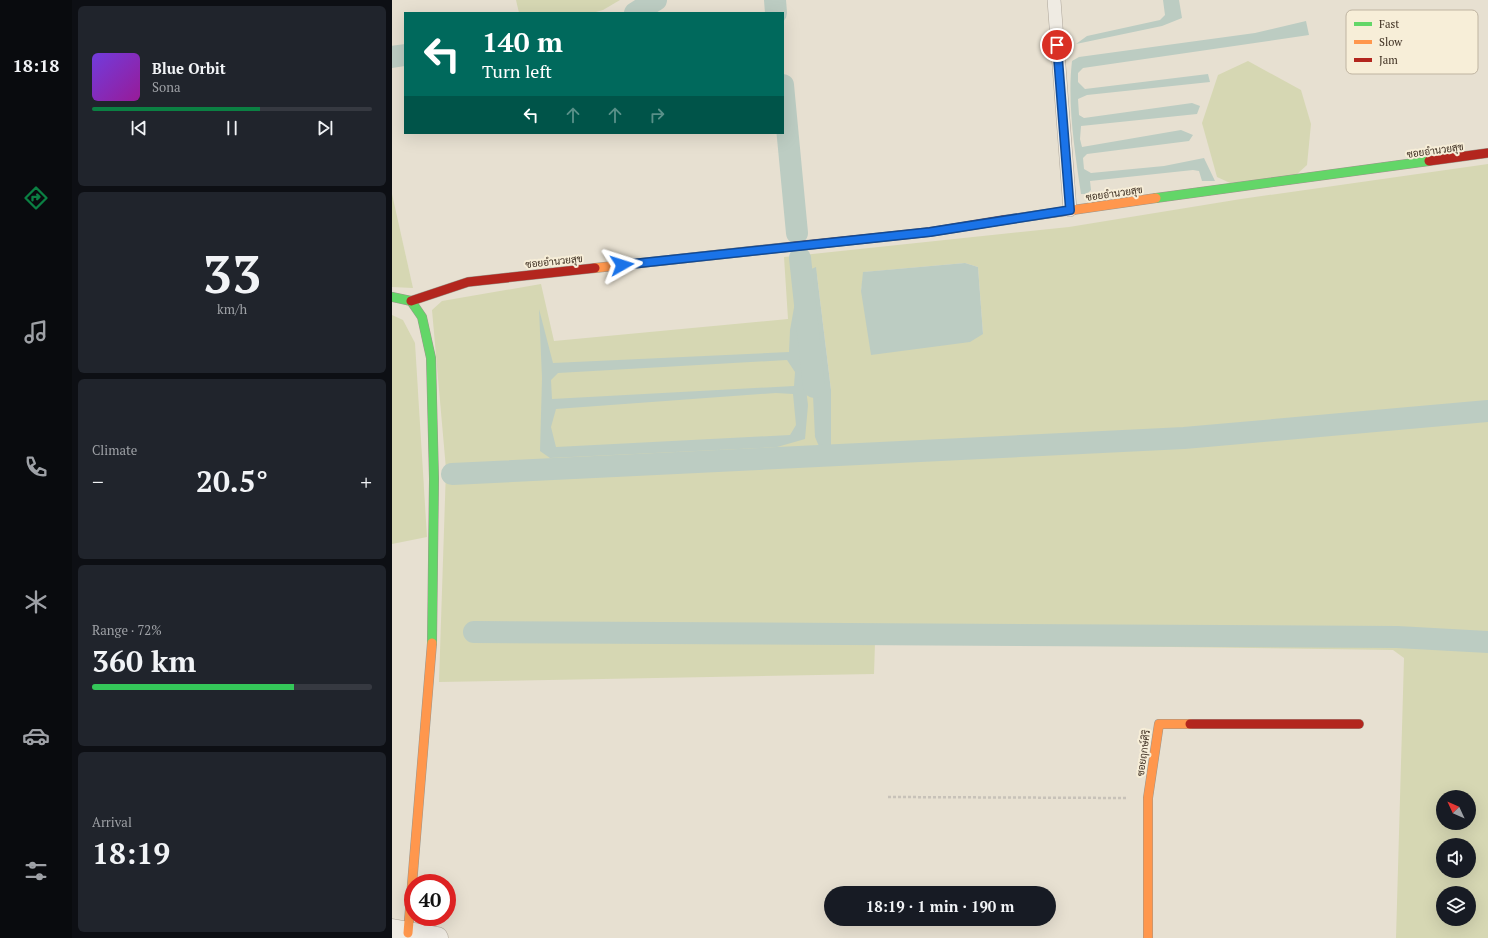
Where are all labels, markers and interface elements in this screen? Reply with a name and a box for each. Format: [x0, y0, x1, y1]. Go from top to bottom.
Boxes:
legend [1346, 10, 1478, 74]
text: Fast [1379, 17, 1399, 31]
text: 140 m [482, 23, 563, 60]
icon: left [416, 28, 468, 80]
pin [1040, 28, 1074, 62]
icon: arrive [1046, 34, 1068, 56]
text: Slow [1379, 35, 1403, 49]
text: 18:18 [13, 53, 59, 77]
text: Jam [1379, 53, 1398, 67]
text: Blue Orbit [152, 58, 226, 78]
text: Turn left [482, 59, 552, 83]
text: Sona [152, 78, 180, 96]
icon: left [520, 104, 542, 126]
icon: ahead [562, 104, 584, 126]
icon: ahead [604, 104, 626, 126]
icon: right [646, 104, 668, 126]
icon: previous [128, 117, 150, 139]
icon: pause [221, 117, 243, 139]
icon: next [314, 117, 336, 139]
street label: ซอยอำนวยสุข [1406, 140, 1465, 162]
street label: ซอยอำนวยสุข [1085, 183, 1144, 205]
icon: directions [22, 184, 50, 212]
text: 33 [203, 239, 261, 308]
position arrow [601, 244, 643, 286]
street label: ซอยอำนวยสุข [525, 252, 583, 272]
text: km/h [217, 300, 247, 318]
icon: music [22, 318, 50, 346]
text: Climate [92, 441, 137, 459]
icon: phone [22, 453, 50, 481]
text: 20.5° [196, 461, 268, 501]
text: − [92, 467, 104, 496]
text: + [360, 467, 372, 496]
icon: climate [22, 588, 50, 616]
text: Range · 72% [92, 621, 162, 639]
text: 360 km [92, 641, 196, 681]
icon: car [22, 722, 50, 750]
street label: ซอยฤกษ์ศิริ [1133, 729, 1153, 777]
north arrow [1436, 790, 1476, 830]
map controls [1436, 790, 1476, 926]
text: Arrival [92, 813, 132, 831]
text: 18:19 [92, 833, 170, 873]
button: sound [1436, 838, 1476, 878]
icon: filters [22, 857, 50, 885]
speed limit sign: 40 [404, 874, 456, 926]
button: layers [1436, 886, 1476, 926]
text: 18:19 · 1 min · 190 m [866, 896, 1014, 916]

